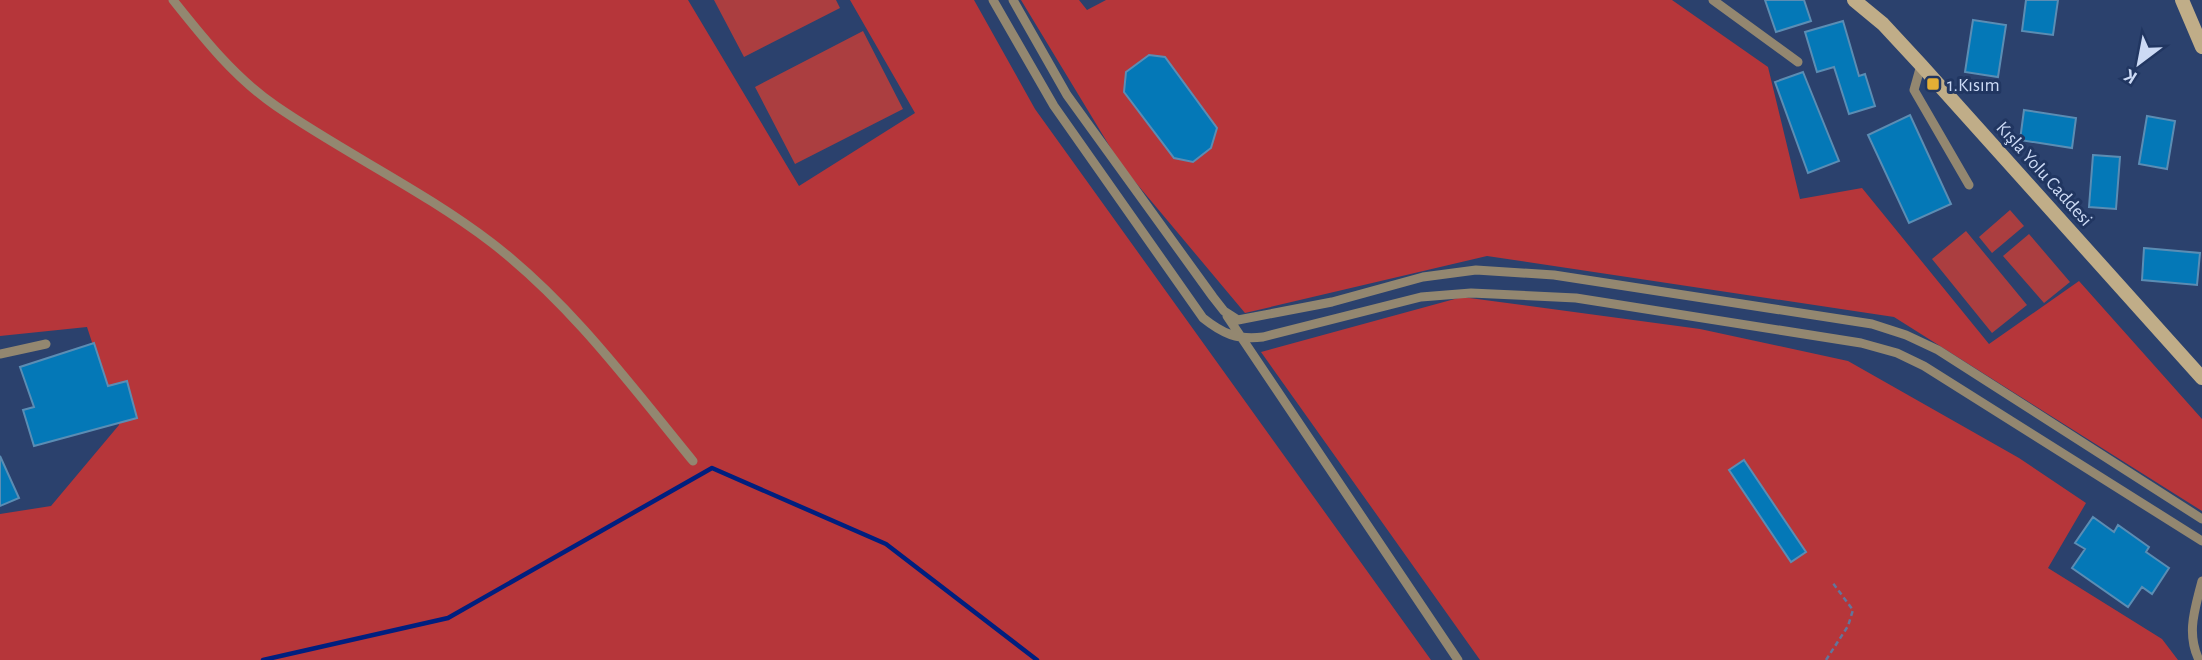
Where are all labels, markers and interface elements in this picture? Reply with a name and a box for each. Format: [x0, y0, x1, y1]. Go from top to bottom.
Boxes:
north arrow [2104, 28, 2174, 98]
text: K [2120, 65, 2141, 87]
marker: 1.Kısım [1925, 76, 1941, 92]
place label: 1.Kısım [1947, 76, 2000, 95]
street label: Kışla Yolu Caddesi [1992, 118, 2095, 230]

